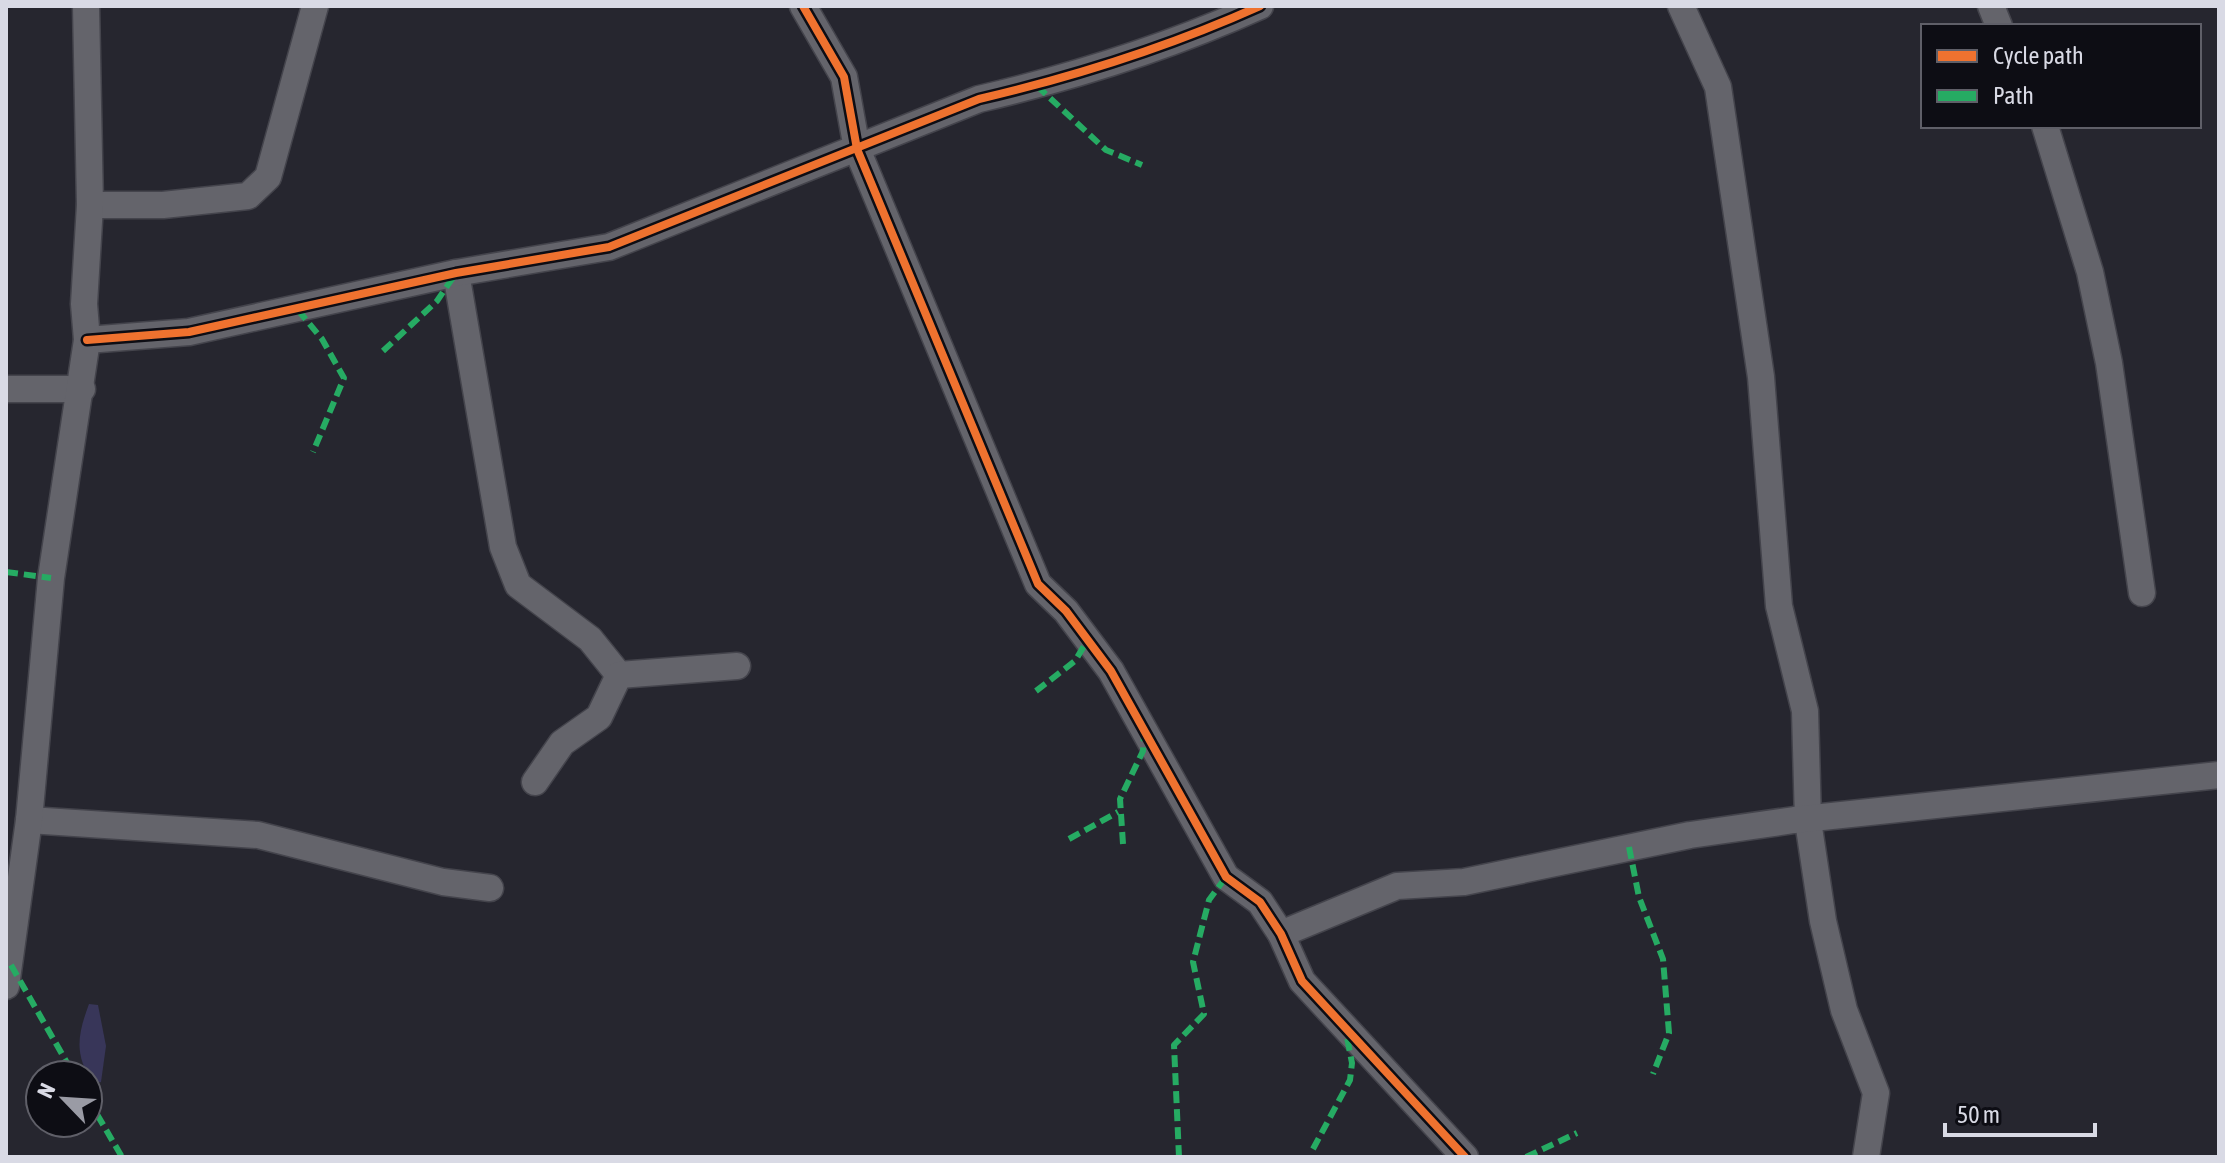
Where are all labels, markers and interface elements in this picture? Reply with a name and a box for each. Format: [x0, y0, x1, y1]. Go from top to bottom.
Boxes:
legend [1921, 24, 2201, 128]
text: Cycle path [1993, 42, 2084, 69]
text: Path [1993, 82, 2034, 109]
north arrow [24, 1059, 104, 1139]
text: N [31, 1079, 60, 1102]
scale bar [1945, 1087, 2095, 1137]
text: 50 m [1957, 1101, 2000, 1128]

